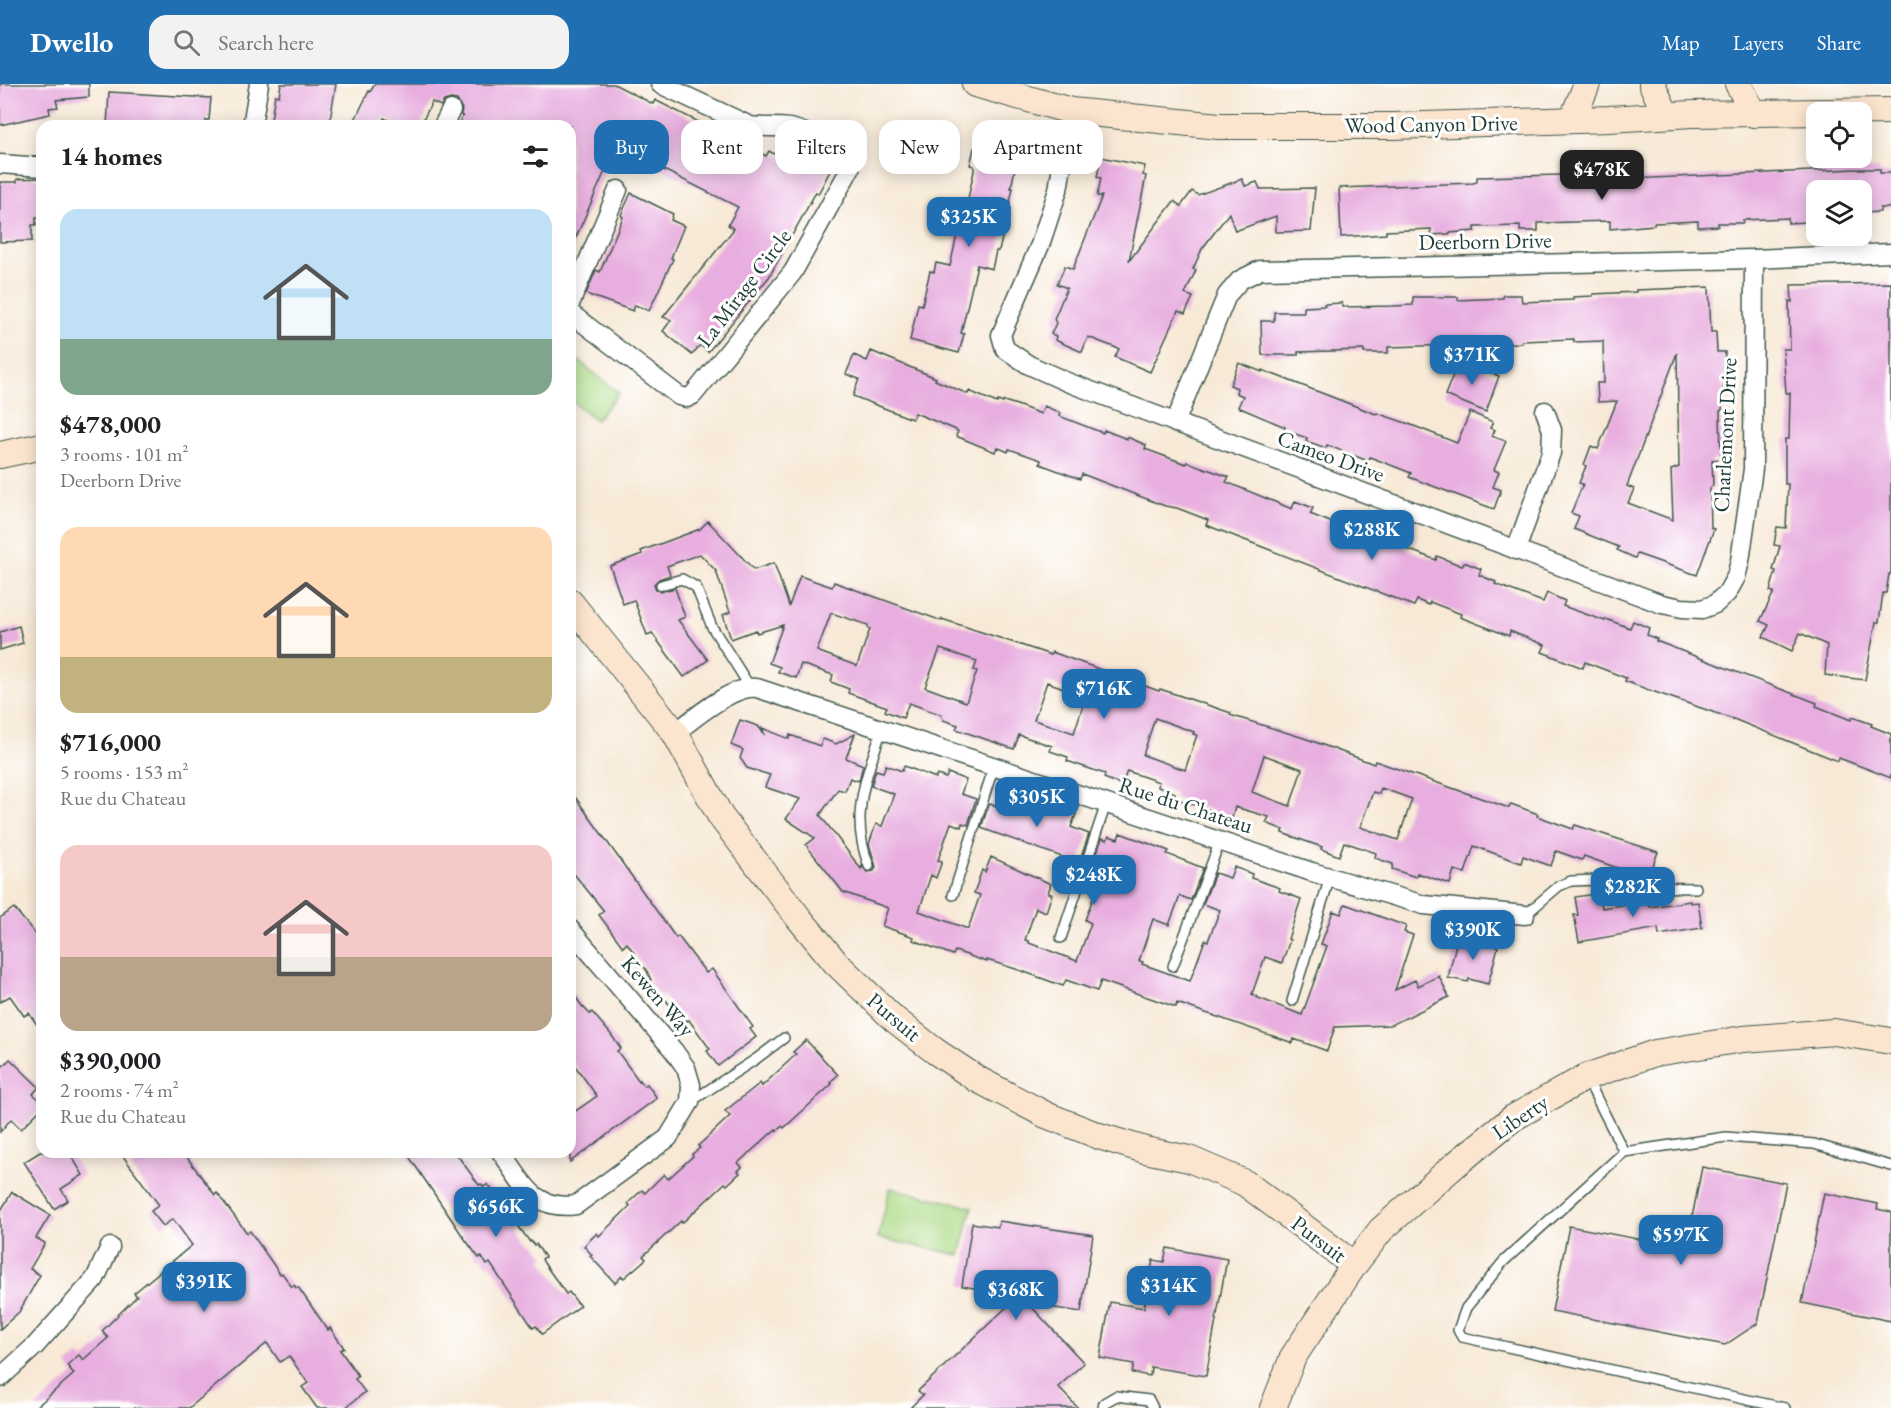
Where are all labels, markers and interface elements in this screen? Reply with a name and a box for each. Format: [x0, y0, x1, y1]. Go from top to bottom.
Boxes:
search box [149, 15, 569, 69]
text: Dwello [30, 24, 113, 60]
icon: search [170, 26, 203, 59]
text: Search here [218, 28, 314, 57]
text: Map [1662, 29, 1700, 56]
text: Layers [1733, 29, 1784, 56]
text: Share [1817, 29, 1861, 56]
map controls [1806, 102, 1872, 246]
button: locate [1806, 102, 1872, 168]
street label: Wood Canyon Drive [1344, 108, 1518, 140]
chip: Buy [594, 120, 669, 174]
chip: Rent [681, 120, 763, 174]
chip: Filters [775, 120, 867, 174]
chip: New [879, 120, 960, 174]
chip: Apartment [972, 120, 1103, 174]
text: 14 homes [60, 139, 162, 173]
icon: filters [519, 140, 552, 173]
pin: $478K [1560, 150, 1644, 201]
text: $478K [1574, 156, 1630, 182]
button: layers [1806, 180, 1872, 246]
pin: $325K [927, 197, 1011, 248]
text: $325K [941, 203, 997, 229]
street label: La Mirage Circle [690, 223, 798, 353]
street label: Deerborn Drive [1418, 225, 1552, 257]
icon: home [252, 248, 360, 356]
pin: $371K [1430, 335, 1514, 386]
text: $371K [1444, 341, 1500, 367]
street label: Charlemont Drive [1706, 356, 1744, 513]
text: $478,000 [60, 407, 161, 441]
street label: Cameo Drive [1273, 423, 1389, 489]
text: 3 rooms · 101 m² [60, 441, 188, 467]
text: Deerborn Drive [60, 467, 181, 493]
pin: $288K [1330, 510, 1414, 561]
text: $288K [1344, 516, 1400, 542]
icon: home [252, 566, 360, 674]
pin: $716K [1062, 669, 1146, 720]
text: $716K [1076, 675, 1132, 701]
text: $716,000 [60, 725, 161, 759]
text: 5 rooms · 153 m² [60, 759, 188, 785]
street label: Rue du Chateau [1115, 770, 1257, 840]
pin: $305K [995, 777, 1079, 828]
text: $305K [1009, 783, 1065, 809]
text: Rue du Chateau [60, 785, 186, 811]
pin: $248K [1052, 855, 1136, 906]
text: $248K [1066, 861, 1122, 887]
pin: $282K [1591, 867, 1675, 918]
text: $282K [1605, 873, 1661, 899]
icon: home [252, 884, 360, 992]
pin: $390K [1431, 910, 1515, 961]
text: $390K [1445, 916, 1501, 942]
street label: Kewen Way [615, 949, 702, 1043]
street label: Pursuit [861, 986, 927, 1048]
text: $390,000 [60, 1043, 161, 1077]
text: 2 rooms · 74 m² [60, 1077, 179, 1103]
street label: Liberty [1486, 1087, 1554, 1146]
text: Rue du Chateau [60, 1103, 186, 1129]
pin: $656K [454, 1187, 538, 1238]
text: $656K [468, 1193, 524, 1219]
street label: Pursuit [1285, 1209, 1353, 1269]
pin: $597K [1639, 1215, 1723, 1266]
text: $597K [1653, 1221, 1709, 1247]
pin: $391K [162, 1262, 246, 1313]
pin: $314K [1127, 1266, 1211, 1317]
text: $391K [176, 1268, 232, 1294]
pin: $368K [974, 1270, 1058, 1321]
text: $314K [1141, 1272, 1197, 1298]
text: $368K [988, 1276, 1044, 1302]

